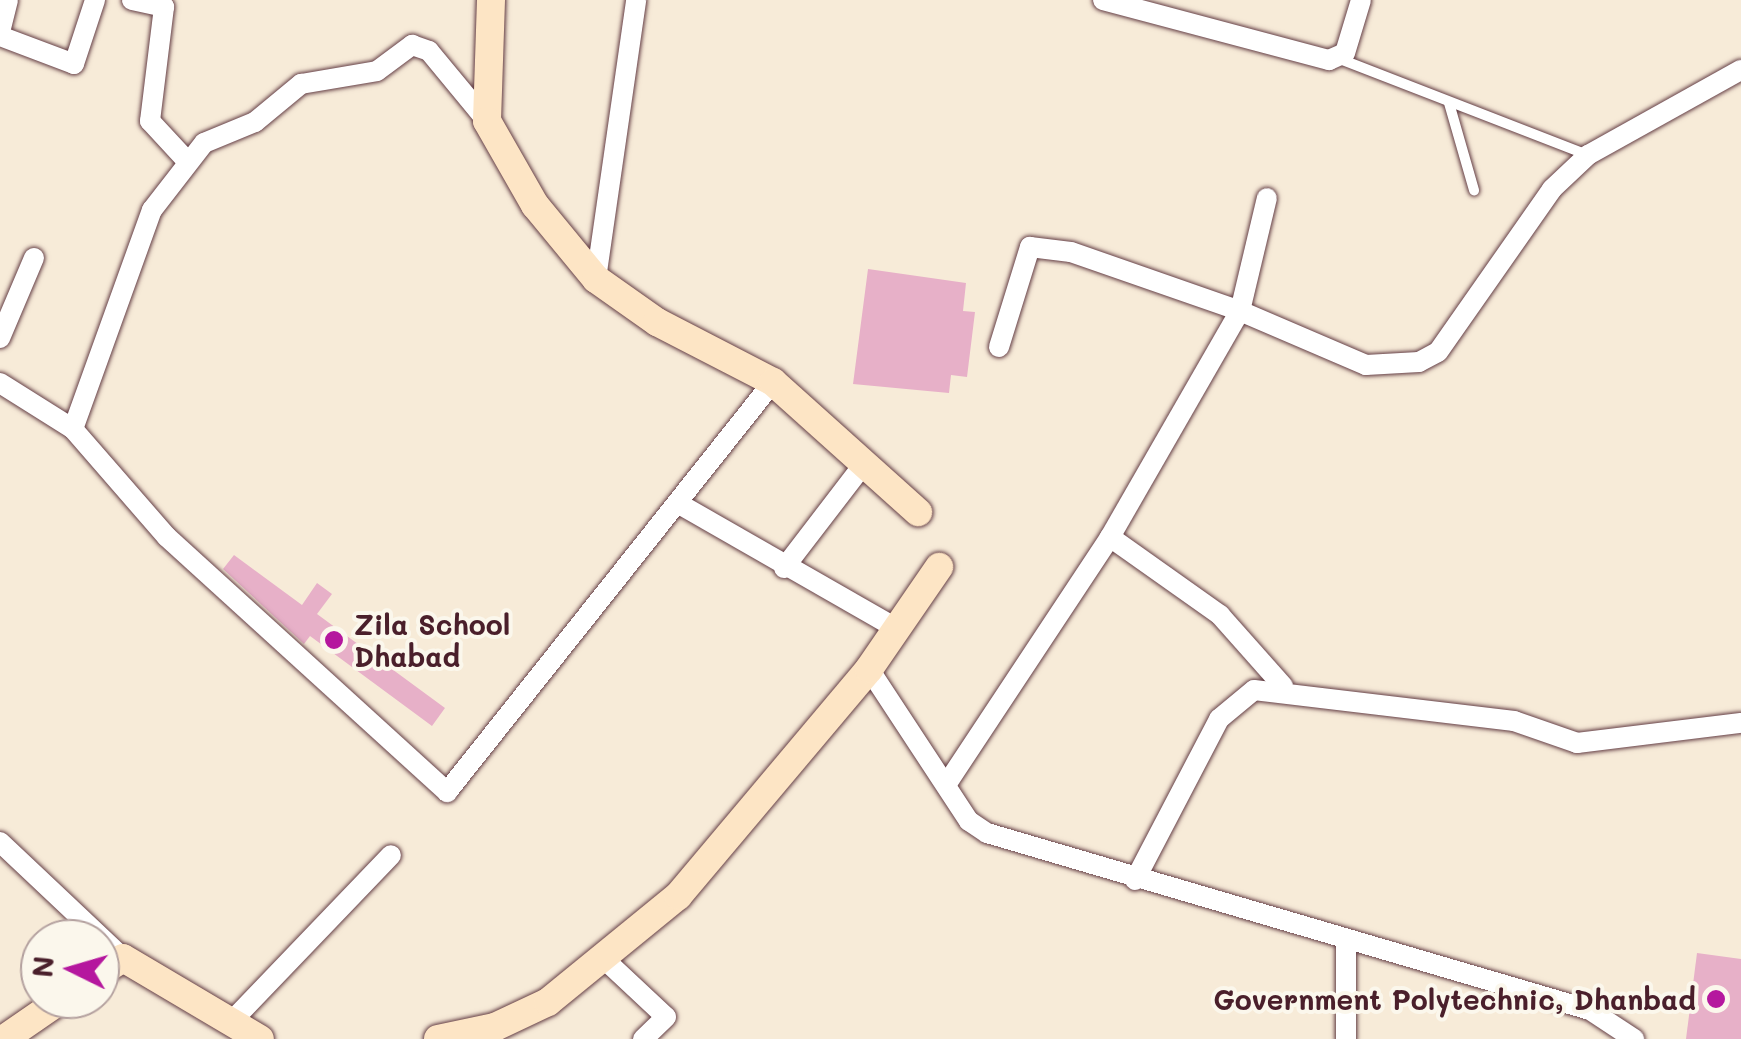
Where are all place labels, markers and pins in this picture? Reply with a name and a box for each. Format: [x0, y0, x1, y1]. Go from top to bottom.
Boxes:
place label: Zila School Dhabad [354, 607, 510, 673]
marker: Zila School Dhabad [323, 629, 345, 651]
place label: Government Polytechnic, Dhanbad [1213, 982, 1696, 1016]
marker: Government Polytechnic, Dhanbad [1705, 988, 1727, 1010]

